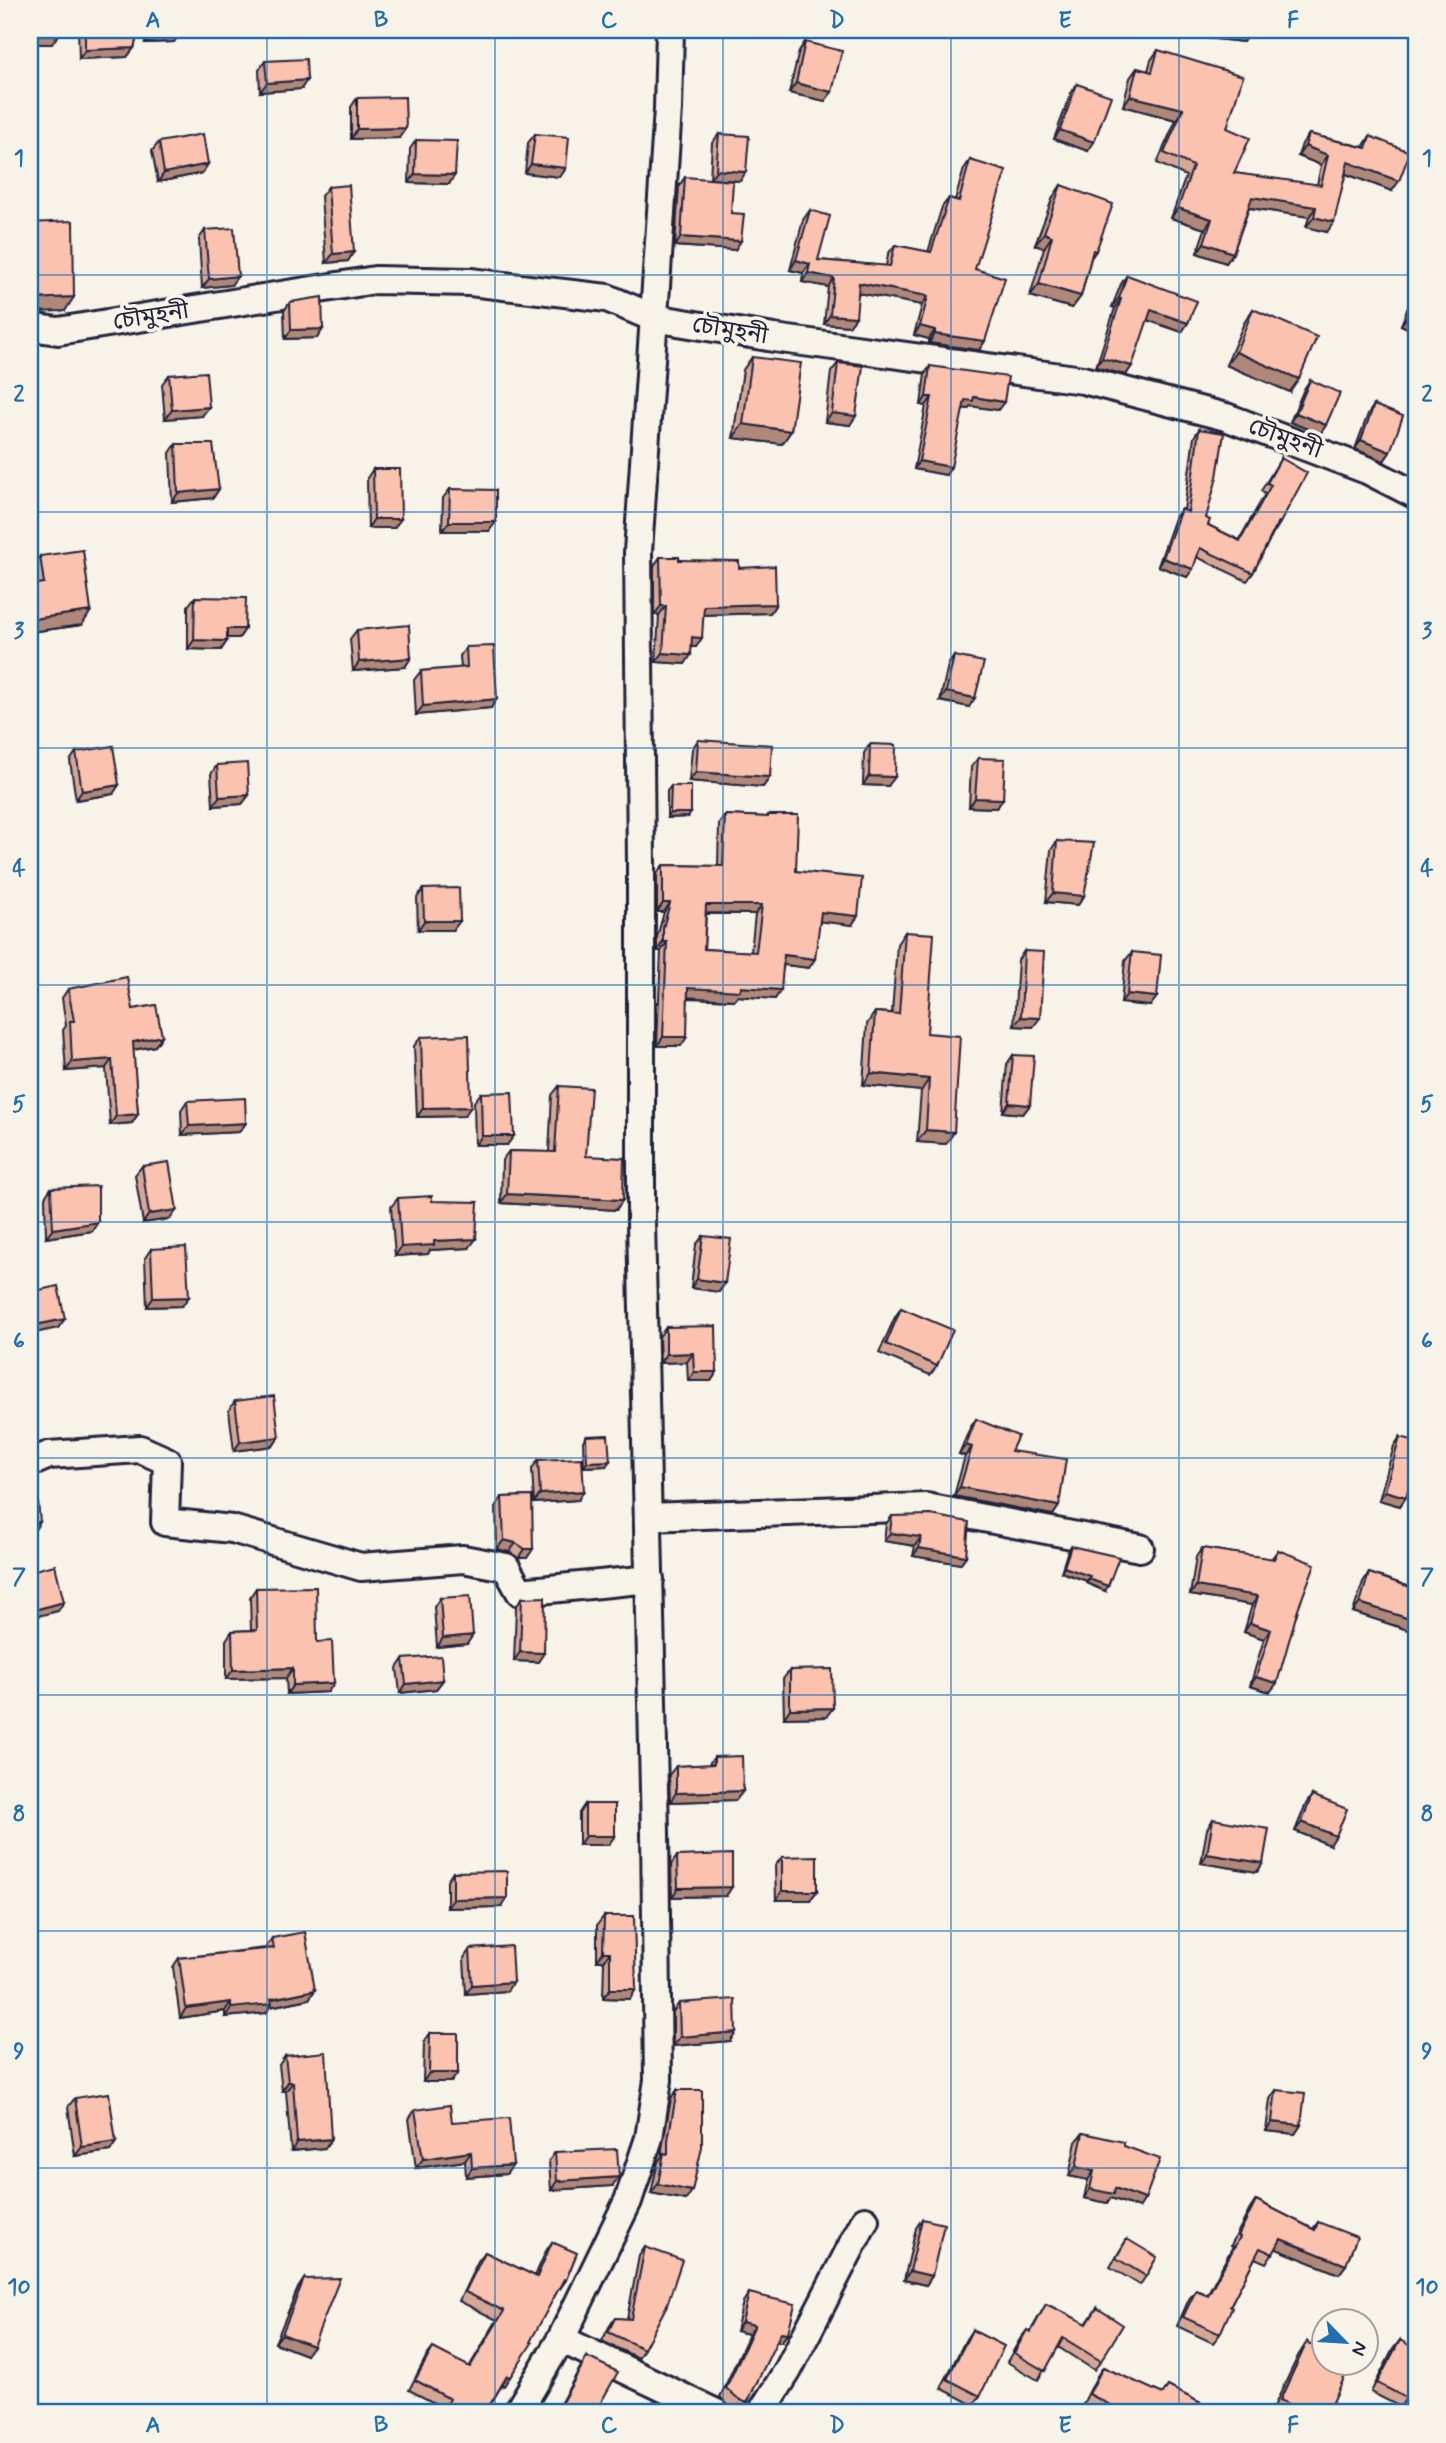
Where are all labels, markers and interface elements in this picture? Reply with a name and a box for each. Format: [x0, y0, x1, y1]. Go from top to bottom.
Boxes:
text: A [145, 6, 161, 36]
text: B [374, 6, 389, 36]
text: C [601, 6, 618, 36]
text: D [829, 6, 845, 36]
text: E [1058, 6, 1072, 36]
text: F [1287, 6, 1299, 36]
text: 1 [14, 144, 24, 174]
text: 1 [1422, 144, 1432, 174]
street label: চৌমুহনী [111, 296, 192, 338]
street label: চৌমুহনী [690, 310, 771, 352]
text: 2 [13, 380, 25, 410]
text: 2 [1421, 380, 1433, 410]
street label: চৌমুহনী [1244, 411, 1327, 467]
text: 3 [14, 617, 25, 647]
text: 3 [1422, 617, 1433, 647]
text: 4 [12, 854, 26, 884]
text: 4 [1420, 854, 1434, 884]
text: 5 [12, 1090, 26, 1120]
text: 5 [1420, 1090, 1434, 1120]
text: 6 [13, 1327, 25, 1357]
text: 6 [1421, 1327, 1433, 1357]
text: 7 [12, 1563, 26, 1593]
text: 7 [1420, 1563, 1434, 1593]
text: 8 [13, 1800, 25, 1830]
text: 8 [1421, 1800, 1433, 1830]
text: 9 [13, 2037, 25, 2067]
text: 9 [1421, 2037, 1433, 2067]
text: 10 [7, 2273, 31, 2303]
text: 10 [1415, 2273, 1439, 2303]
north arrow [1310, 2306, 1380, 2376]
text: N [1345, 2338, 1373, 2360]
text: A [145, 2411, 161, 2441]
text: B [374, 2411, 389, 2441]
text: C [601, 2411, 618, 2441]
text: D [829, 2411, 845, 2441]
text: E [1058, 2411, 1072, 2441]
text: F [1287, 2411, 1299, 2441]

